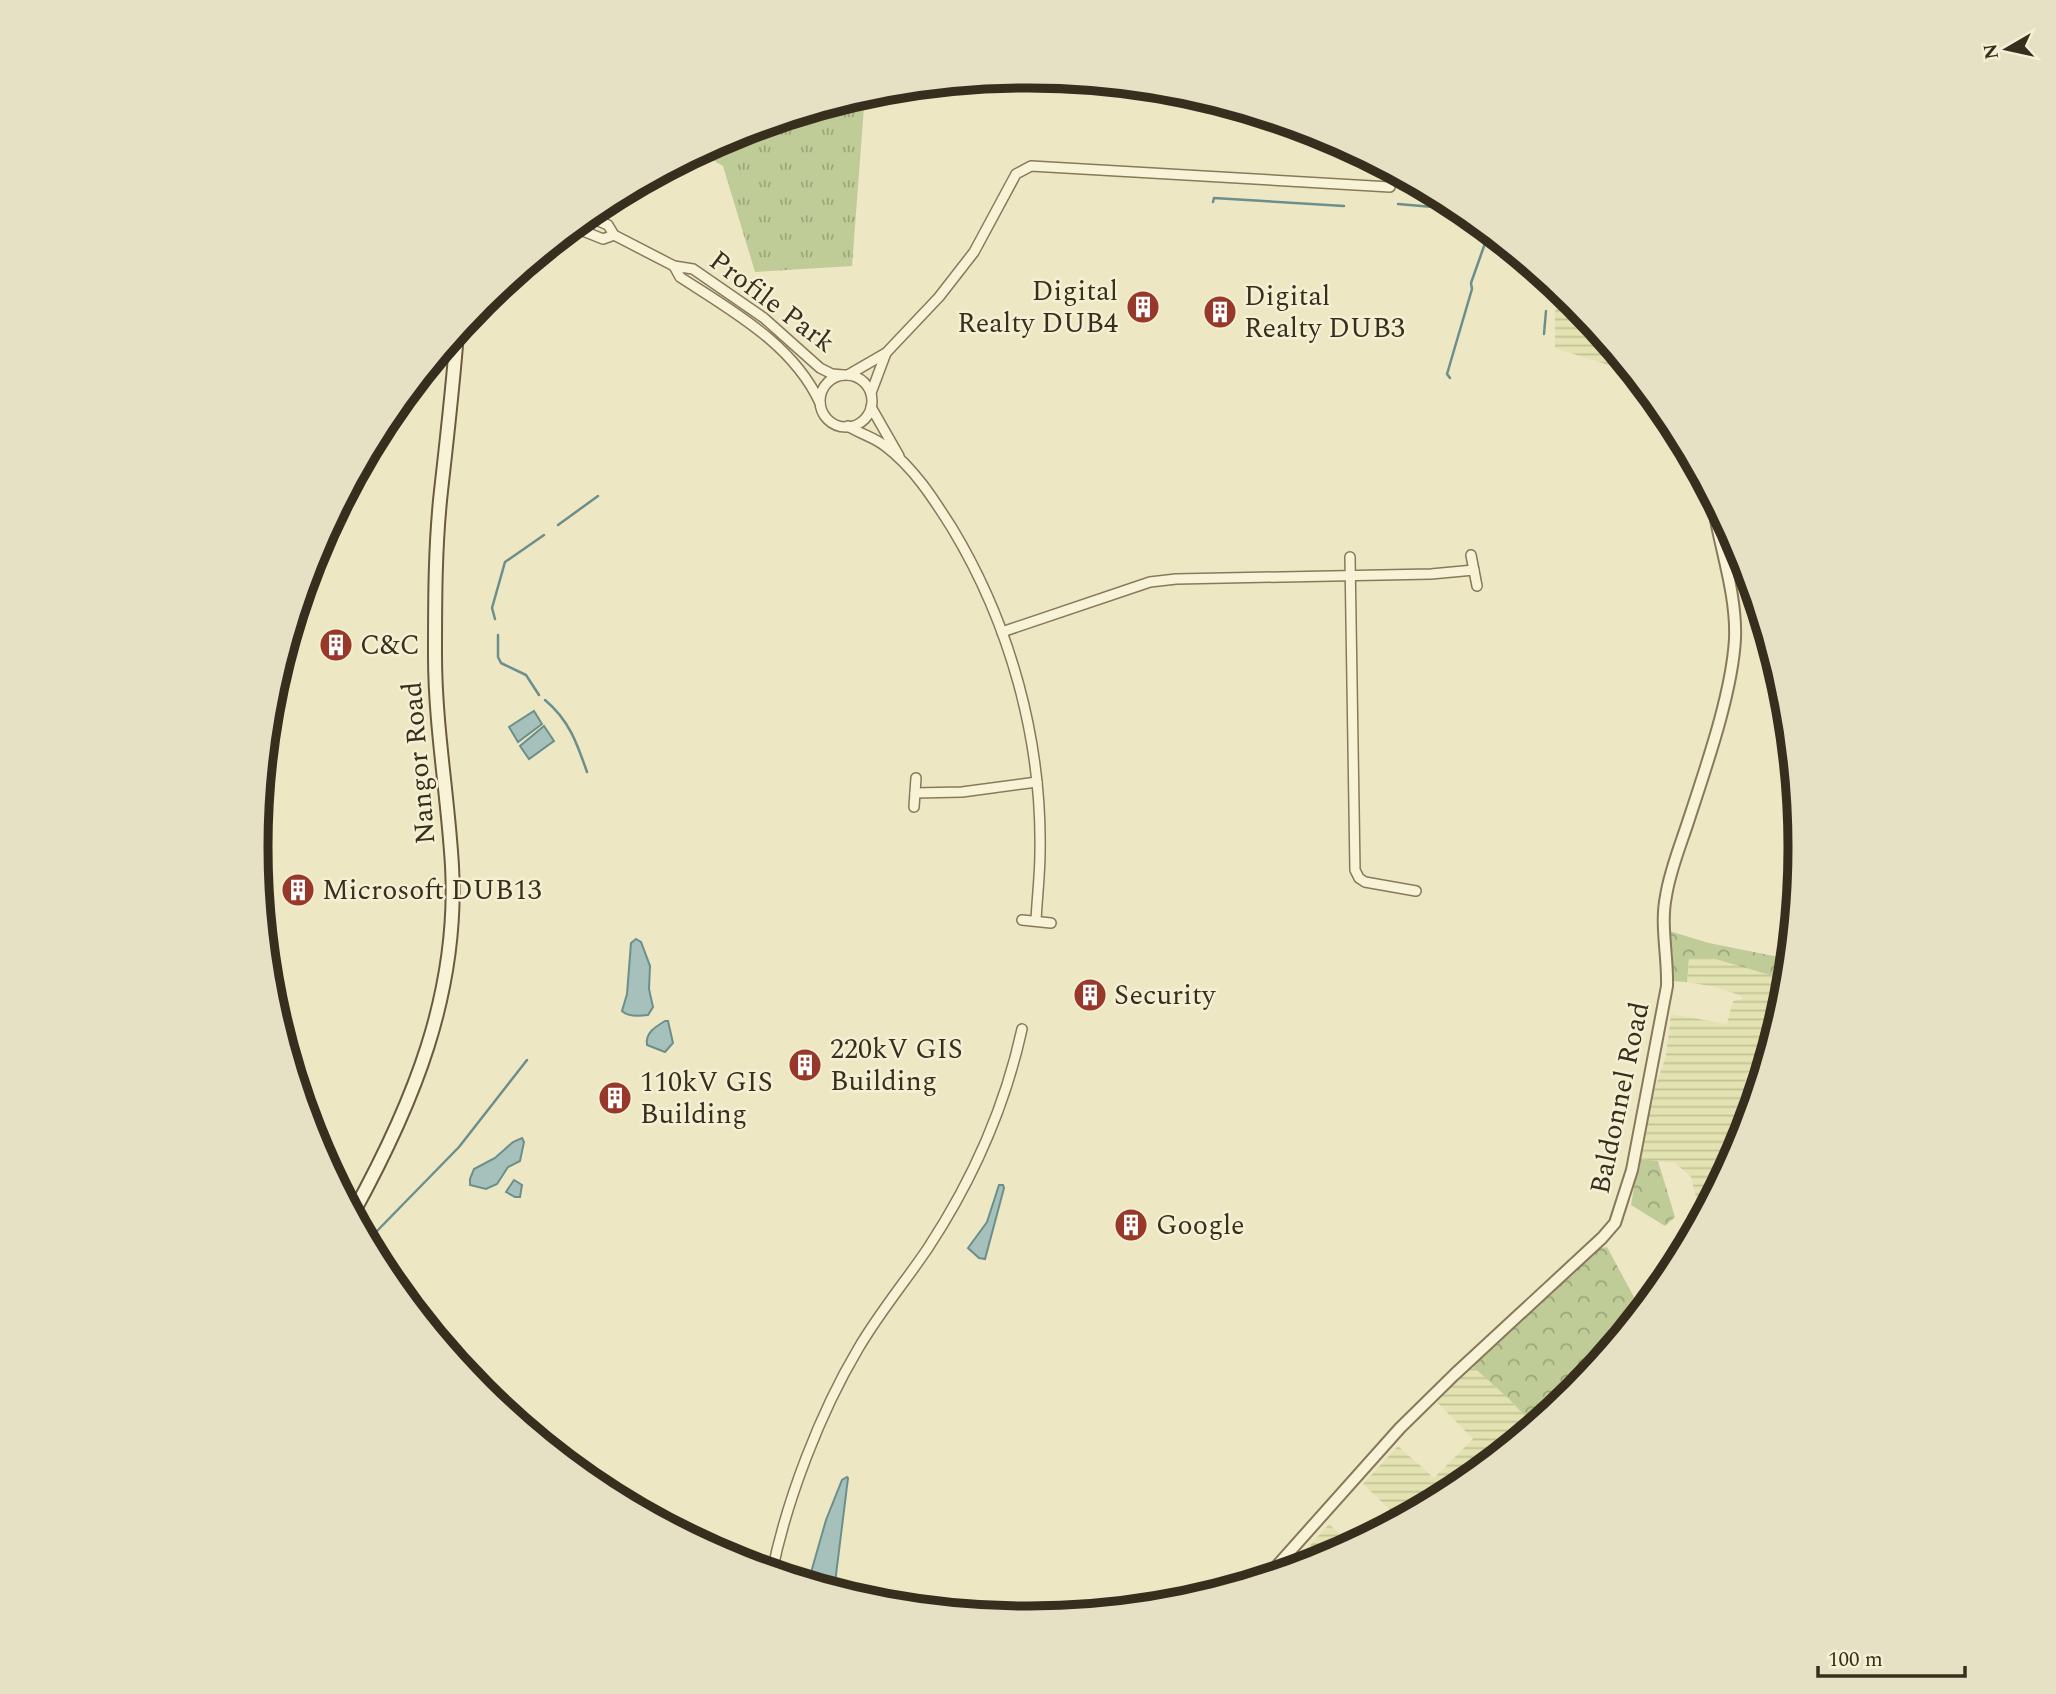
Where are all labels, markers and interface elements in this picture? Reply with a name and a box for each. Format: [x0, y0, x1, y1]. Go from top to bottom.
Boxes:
north arrow [1972, 14, 2042, 84]
text: N [1976, 41, 2007, 61]
street label: Profile Park [700, 240, 844, 364]
place label: Digital Realty DUB4 [957, 270, 1118, 345]
place label: Digital Realty DUB3 [1244, 275, 1405, 350]
building icon: Digital Realty DUB4 [1124, 288, 1162, 326]
building icon: Digital Realty DUB3 [1201, 293, 1239, 331]
place label: C&C [360, 624, 420, 667]
building icon: C&C [317, 626, 355, 664]
street label: Nangor Road [390, 680, 448, 846]
place label: Microsoft DUB13 [322, 869, 541, 912]
building icon: Microsoft DUB13 [279, 871, 317, 909]
place label: Security [1114, 974, 1217, 1017]
building icon: Security [1071, 976, 1109, 1014]
street label: Baldonnel Road [1579, 998, 1661, 1198]
place label: 220kV GIS Building [830, 1028, 963, 1103]
building icon: 220kV GIS Building [786, 1046, 824, 1084]
place label: 110kV GIS Building [640, 1061, 773, 1136]
building icon: 110kV GIS Building [596, 1079, 634, 1117]
place label: Google [1156, 1204, 1245, 1247]
building icon: Google [1112, 1206, 1150, 1244]
scale bar [1818, 1634, 1965, 1678]
text: 100 m [1828, 1644, 1883, 1676]

